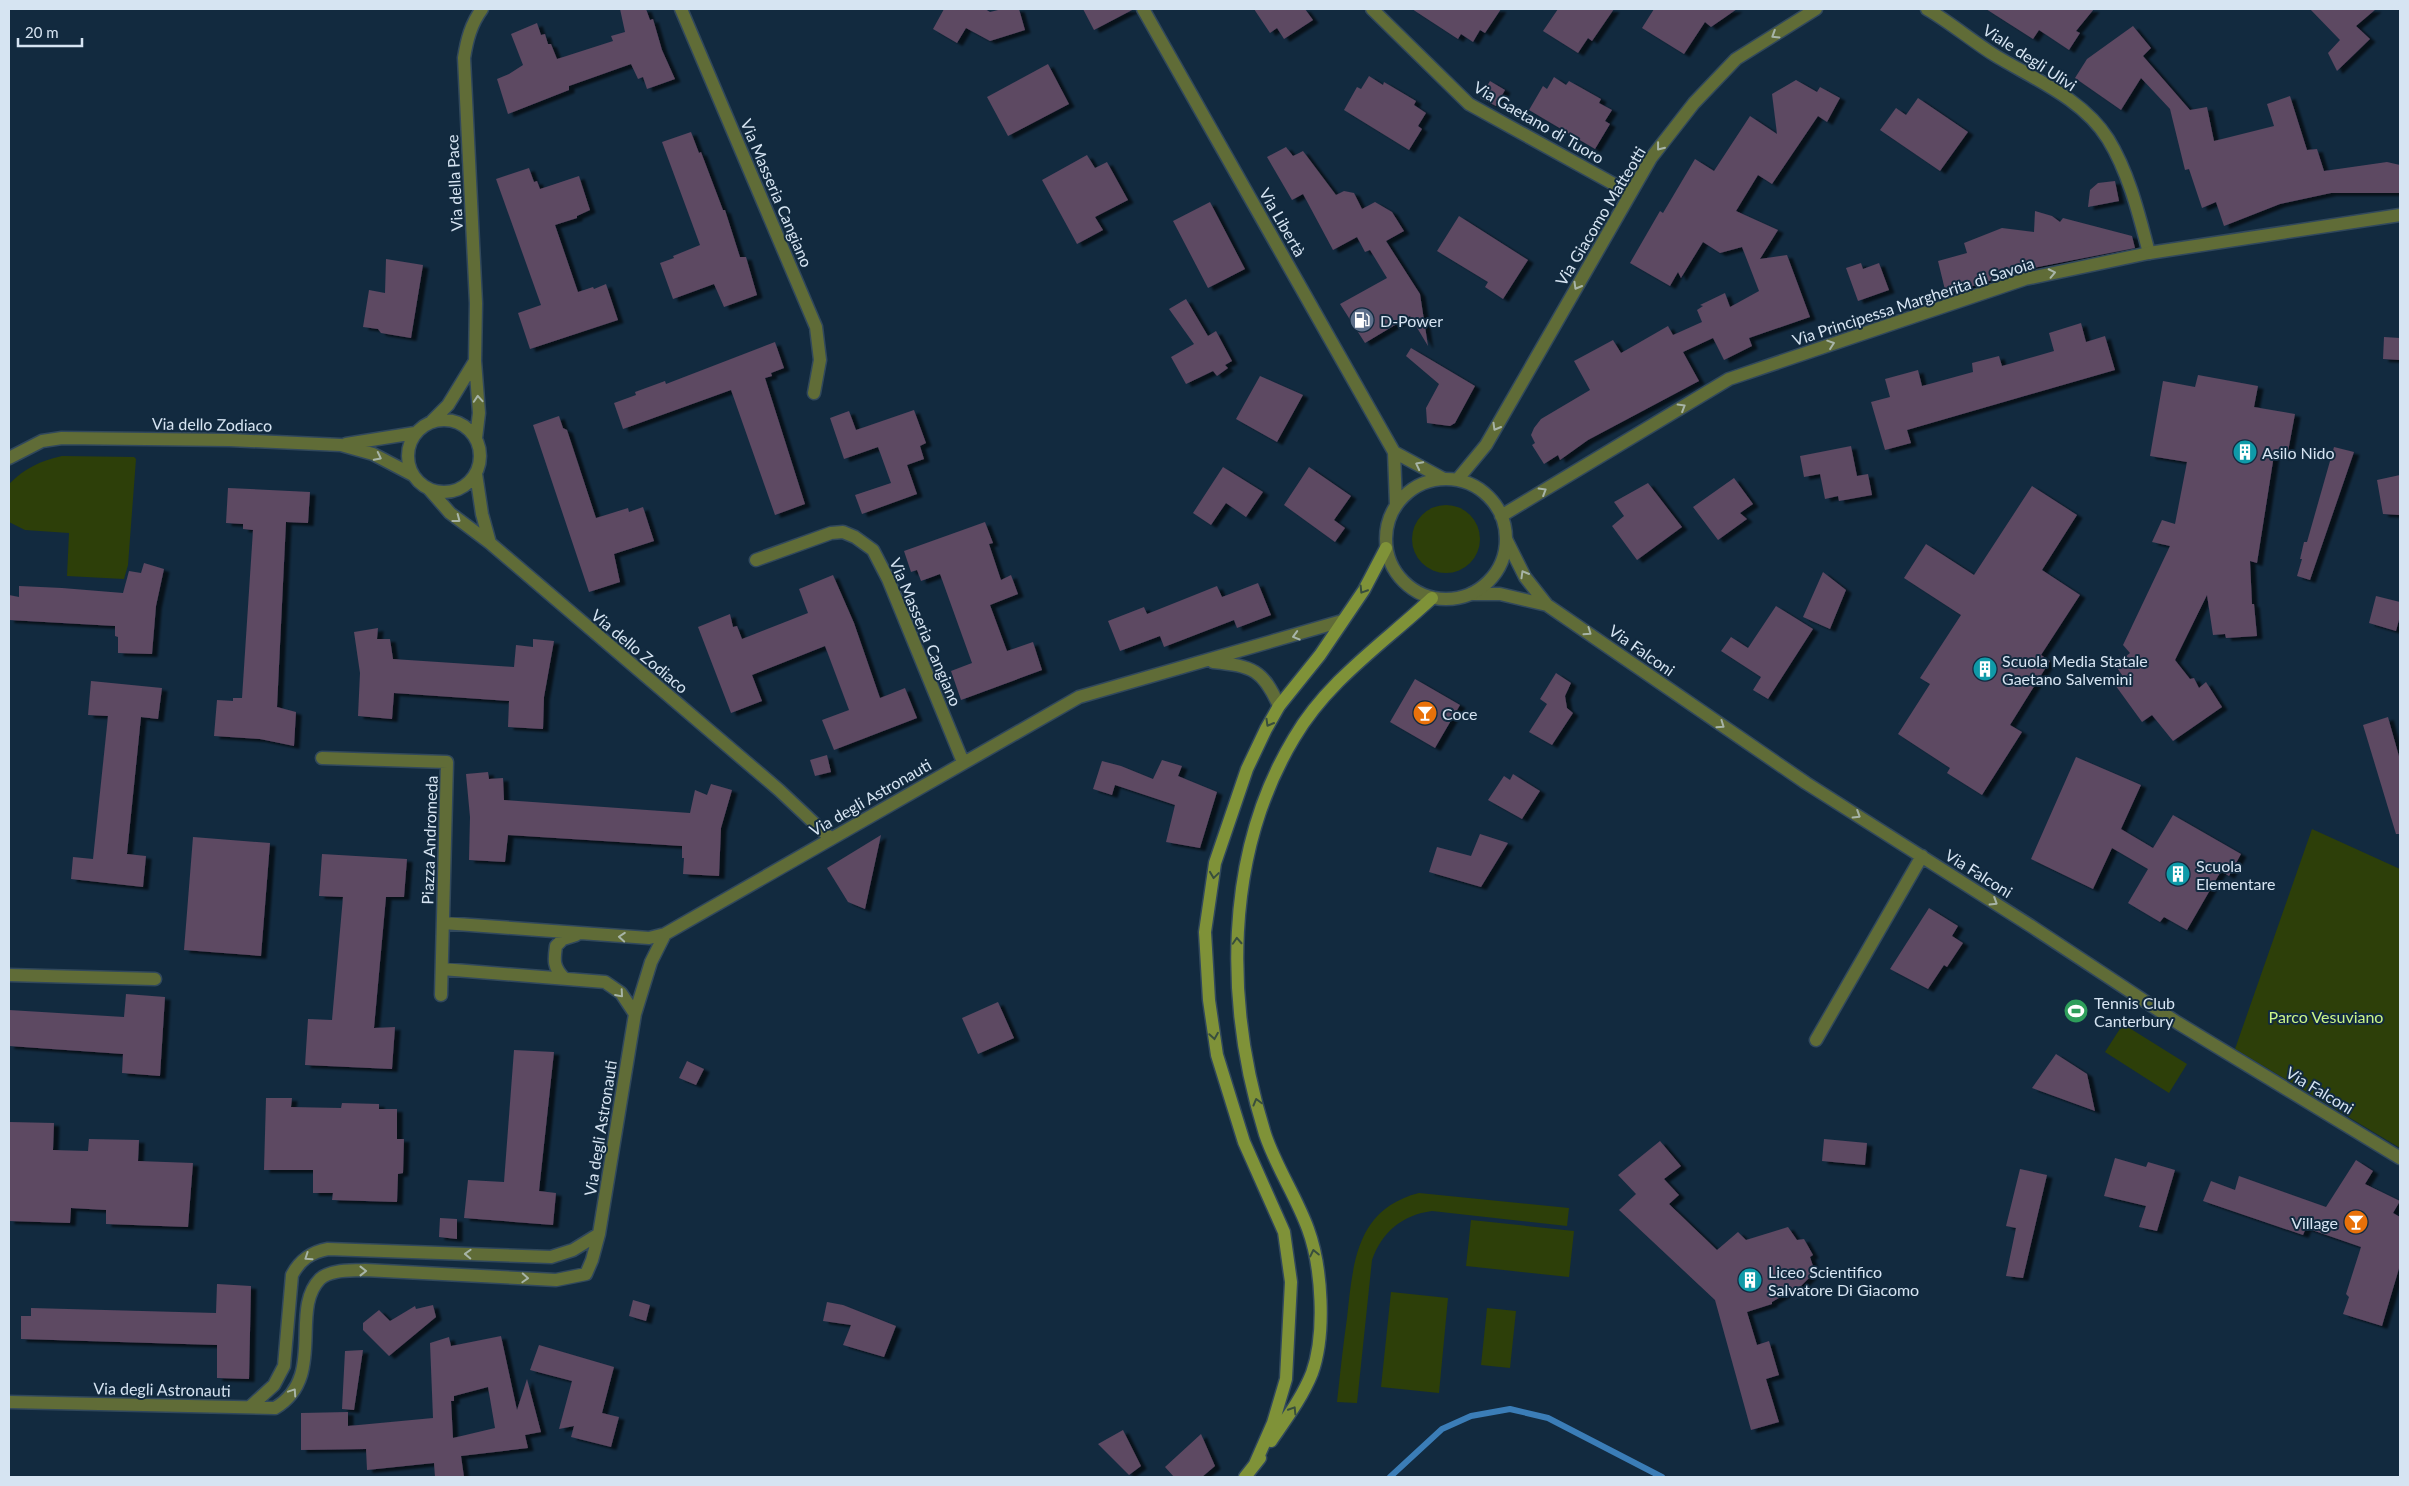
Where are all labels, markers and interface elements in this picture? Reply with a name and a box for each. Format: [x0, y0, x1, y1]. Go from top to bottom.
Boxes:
scale bar [18, 15, 81, 47]
street label: Viale degli Ulivi [1980, 20, 2080, 94]
text: 20 m [25, 23, 59, 41]
one-way arrow [1772, 28, 1781, 38]
street label: Via Gaetano di Tuoro [1470, 77, 1608, 167]
street label: Via Masseria Cangiano [737, 116, 817, 270]
street label: Via della Pace [442, 134, 466, 232]
one-way arrow [1657, 141, 1665, 150]
street label: Via Giacomo Matteotti [1551, 143, 1649, 289]
street label: Via Libertà [1256, 184, 1310, 260]
street label: Via Principessa Margherita di Savoia [1790, 253, 2036, 349]
one-way arrow [2048, 268, 2057, 279]
one-way arrow [1573, 281, 1583, 290]
fuel station icon: D-Power [1349, 307, 1375, 333]
place label: D-Power [1380, 311, 1443, 330]
one-way arrow [1827, 340, 1835, 350]
one-way arrow [473, 395, 484, 403]
one-way arrow [1677, 404, 1686, 413]
street label: Via dello Zodiaco [152, 413, 272, 435]
one-way arrow [1492, 422, 1502, 431]
building icon: Asilo Nido [2232, 439, 2258, 465]
place label: Asilo Nido [2262, 443, 2335, 462]
one-way arrow [373, 451, 382, 461]
one-way arrow [1415, 461, 1424, 471]
one-way arrow [1538, 487, 1547, 497]
one-way arrow [451, 513, 460, 521]
street label: Via Masseria Cangiano [886, 555, 966, 709]
one-way arrow [1520, 570, 1530, 579]
one-way arrow [1360, 585, 1369, 594]
street label: Via dello Zodiaco [588, 605, 692, 697]
street label: Via Falconi [1606, 621, 1678, 679]
one-way arrow [1582, 626, 1591, 635]
one-way arrow [1292, 630, 1300, 640]
place label: Scuola Media Statale Gaetano Salvemini [2002, 651, 2148, 688]
building icon: Scuola Media Statale Gaetano Salvemini [1972, 656, 1998, 682]
bar icon: Coce [1412, 700, 1438, 726]
place label: Coce [1442, 704, 1478, 723]
one-way arrow [1266, 717, 1276, 726]
one-way arrow [1716, 718, 1725, 728]
street label: Via degli Astronauti [806, 754, 934, 840]
street label: Piazza Andromeda [417, 775, 441, 905]
one-way arrow [1851, 808, 1860, 818]
street label: Via Falconi [1942, 845, 2016, 901]
place label: Scuola Elementare [2196, 856, 2275, 893]
building icon: Scuola Elementare [2165, 861, 2191, 887]
one-way arrow [1209, 871, 1219, 879]
one-way arrow [1988, 896, 1997, 905]
one-way arrow [618, 931, 626, 942]
one-way arrow [1231, 937, 1242, 945]
one-way arrow [615, 988, 624, 997]
place label: Tennis Club Canterbury [2094, 993, 2175, 1030]
sports icon: Tennis Club Canterbury [2063, 998, 2089, 1024]
park label: Parco Vesuviano [2269, 1007, 2383, 1026]
one-way arrow [1209, 1032, 1219, 1041]
street label: Via degli Astronauti [580, 1059, 620, 1197]
street label: Via Falconi [2283, 1062, 2357, 1118]
one-way arrow [1252, 1098, 1262, 1107]
bar icon: Village [2343, 1209, 2369, 1235]
place label: Village [2291, 1213, 2338, 1232]
one-way arrow [464, 1249, 472, 1260]
one-way arrow [1309, 1249, 1319, 1258]
one-way arrow [304, 1251, 313, 1261]
place label: Liceo Scientifico Salvatore Di Giacomo [1768, 1262, 1919, 1299]
one-way arrow [359, 1266, 367, 1276]
building icon: Liceo Scientifico Salvatore Di Giacomo [1737, 1267, 1763, 1293]
one-way arrow [521, 1273, 529, 1284]
street label: Via degli Astronauti [93, 1378, 231, 1400]
one-way arrow [286, 1388, 296, 1397]
one-way arrow [1286, 1406, 1296, 1415]

